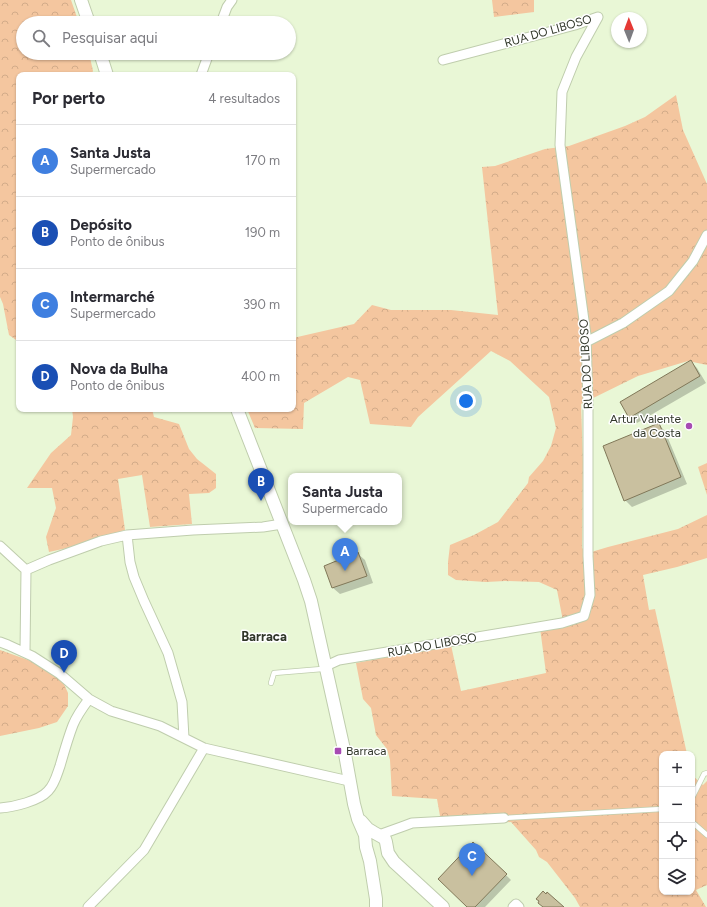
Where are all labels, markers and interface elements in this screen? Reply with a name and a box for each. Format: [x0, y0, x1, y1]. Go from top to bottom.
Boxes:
street label: RUA DO LIBOSO [503, 12, 593, 50]
north arrow [611, 12, 647, 48]
search box [16, 16, 296, 60]
icon: search [30, 27, 52, 49]
text: Pesquisar aqui [62, 29, 158, 47]
text: Por perto [32, 88, 105, 108]
text: 4 resultados [208, 91, 280, 106]
text: Santa Justa [70, 144, 151, 162]
text: A [40, 153, 50, 168]
text: 170 m [245, 153, 280, 168]
text: Supermercado [70, 162, 156, 177]
text: Depósito [70, 216, 132, 234]
text: B [41, 225, 49, 240]
text: 190 m [245, 225, 280, 240]
text: Ponto de ônibus [70, 234, 165, 249]
text: Intermarché [70, 288, 155, 306]
text: C [40, 297, 50, 312]
text: 390 m [243, 297, 280, 312]
text: Supermercado [70, 306, 156, 321]
street label: RUA DO LIBOSO [577, 318, 595, 410]
text: Nova da Bulha [70, 360, 168, 378]
text: D [40, 369, 50, 384]
text: 400 m [241, 369, 280, 384]
text: Ponto de ônibus [70, 378, 165, 393]
your location [456, 391, 476, 411]
place label: Artur Valente da Costa [610, 412, 681, 440]
marker: Artur Valente da Costa [684, 421, 694, 431]
pin: B [248, 468, 274, 501]
popup [288, 473, 402, 525]
text: Santa Justa [302, 483, 383, 501]
text: Supermercado [302, 501, 388, 516]
pin: A [332, 538, 358, 571]
district label: Barraca [241, 629, 287, 644]
street label: RUA DO LIBOSO [386, 630, 478, 660]
pin: D [51, 640, 77, 673]
place label: Barraca [346, 744, 386, 758]
marker: Barraca [333, 746, 343, 756]
map controls [659, 751, 695, 895]
button: + [659, 751, 695, 787]
button: − [659, 787, 695, 823]
button: locate [659, 823, 695, 859]
pin: C [459, 843, 485, 876]
button: layers [659, 859, 695, 895]

